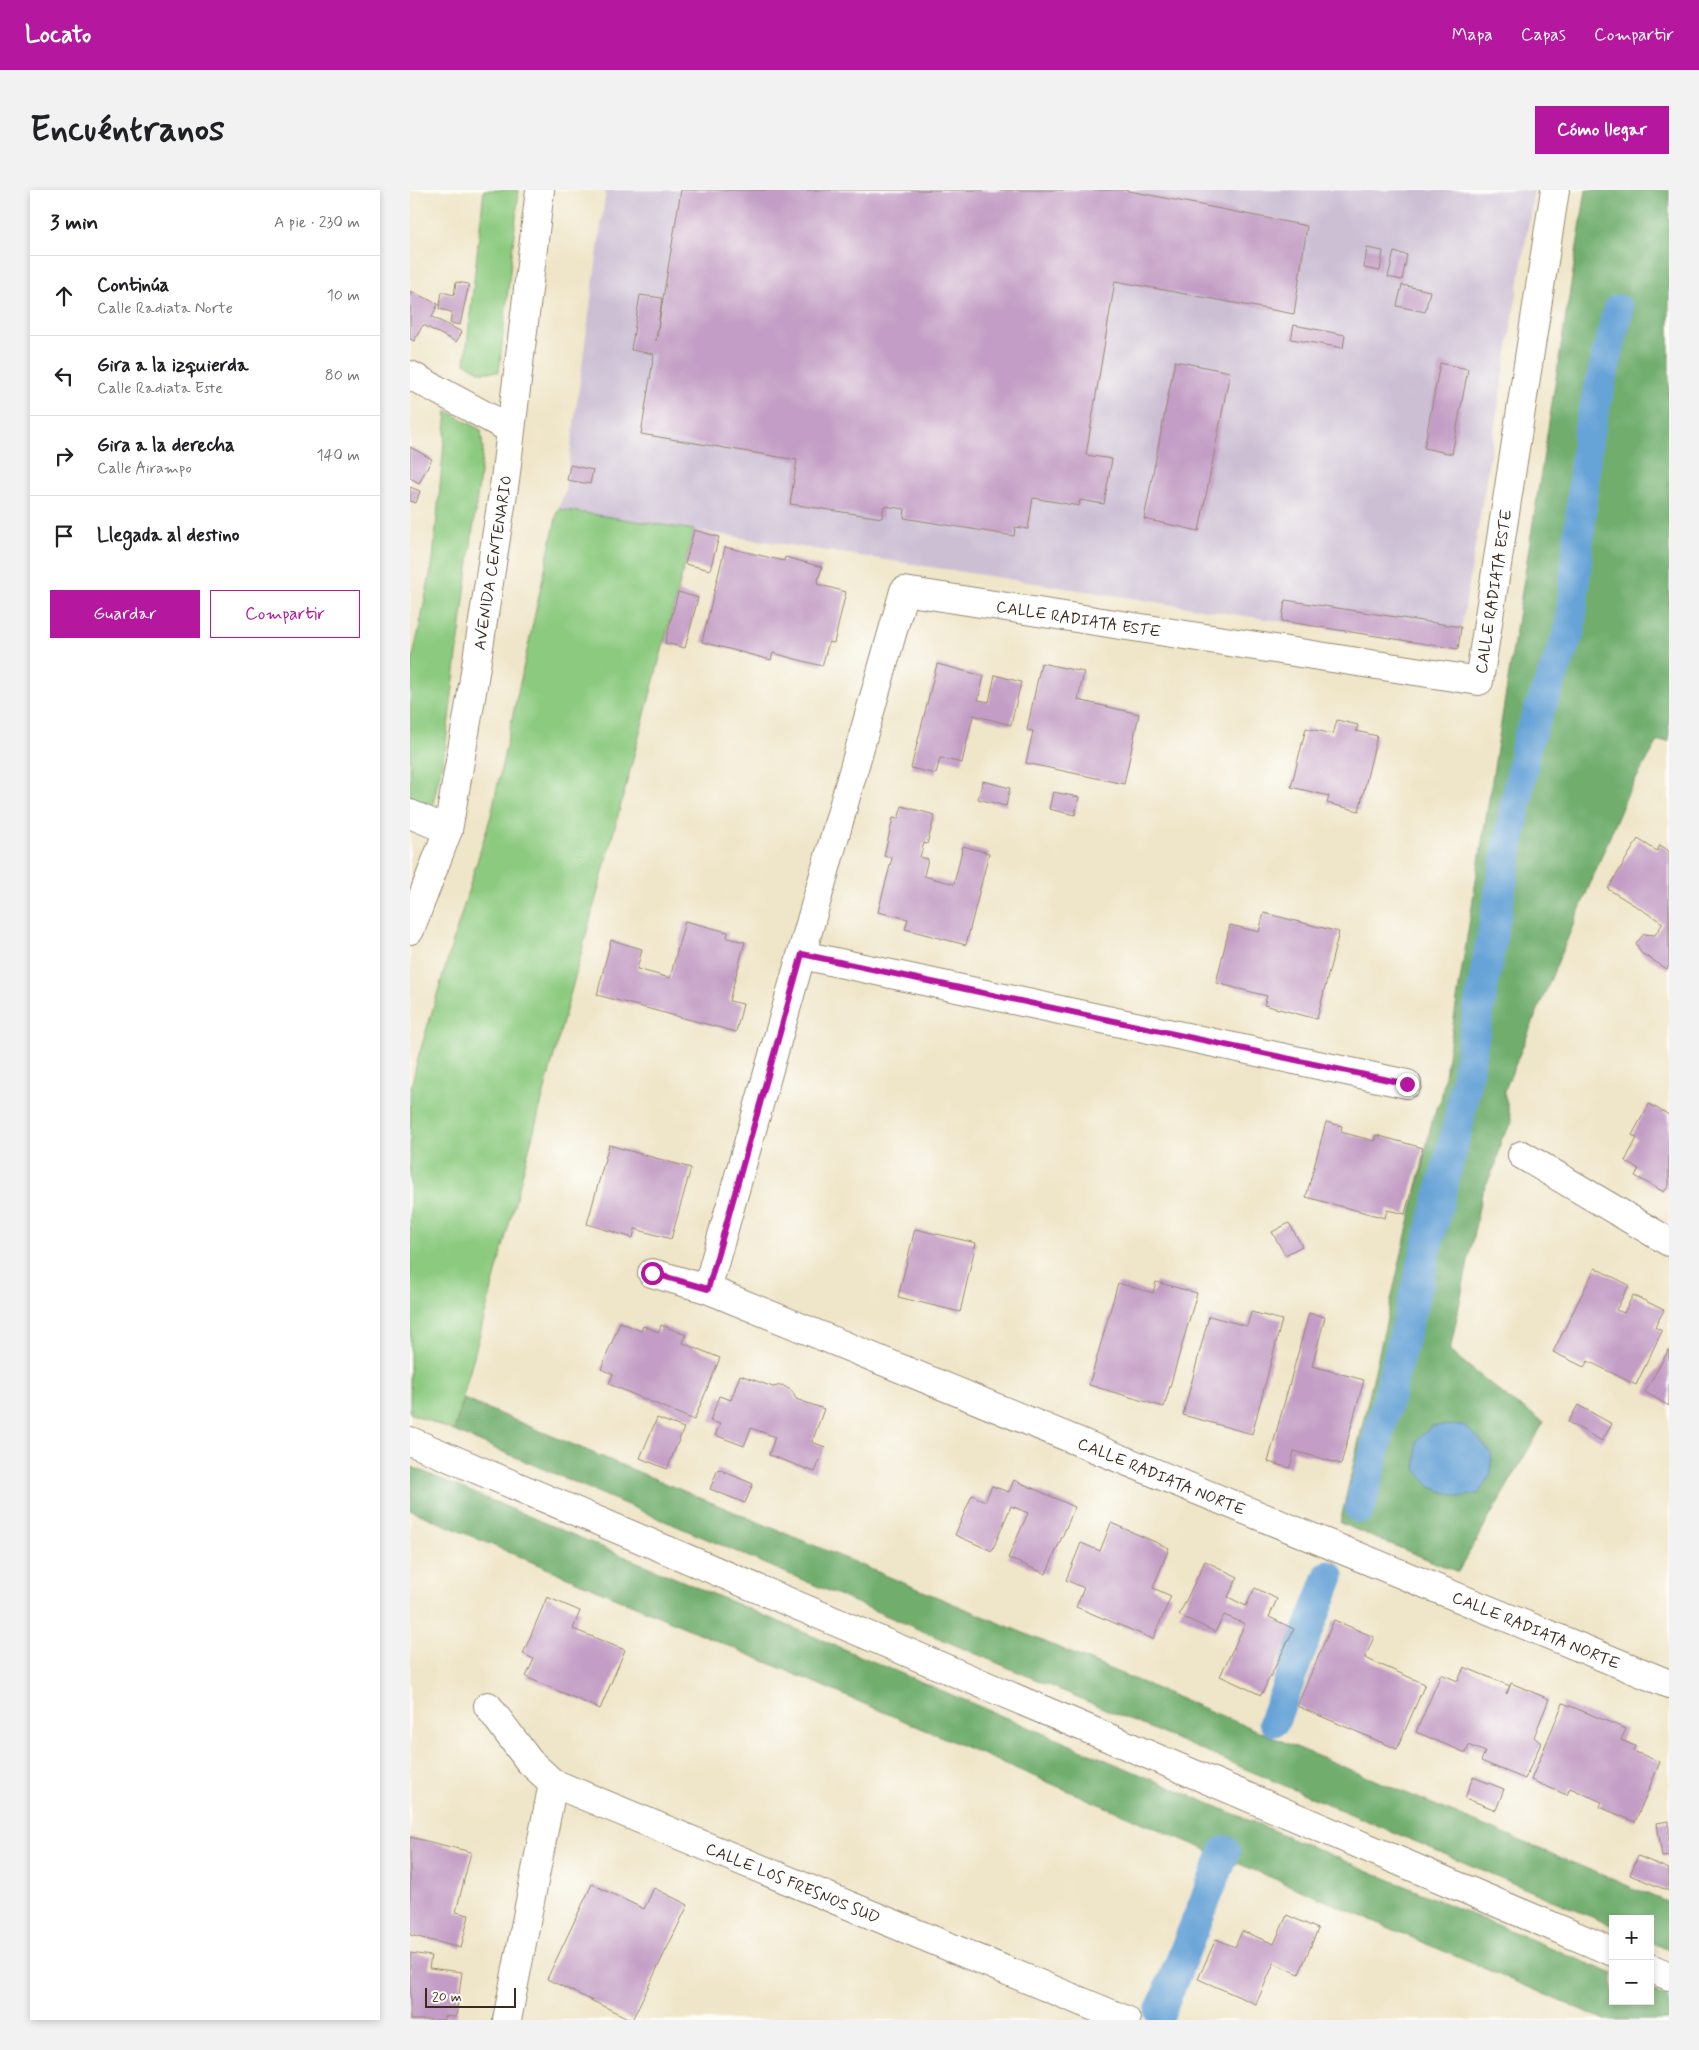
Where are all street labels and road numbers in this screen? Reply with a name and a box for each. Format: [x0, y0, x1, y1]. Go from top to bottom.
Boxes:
street label: AVENIDA CENTENARIO [470, 474, 518, 652]
street label: CALLE RADIATA ESTE [1471, 508, 1517, 675]
street label: CALLE RADIATA ESTE [994, 597, 1162, 643]
street label: CALLE RADIATA NORTE [1074, 1433, 1248, 1521]
street label: CALLE RADIATA NORTE [1449, 1587, 1623, 1675]
street label: CALLE LOS FRESNOS SUD [702, 1838, 883, 1929]

